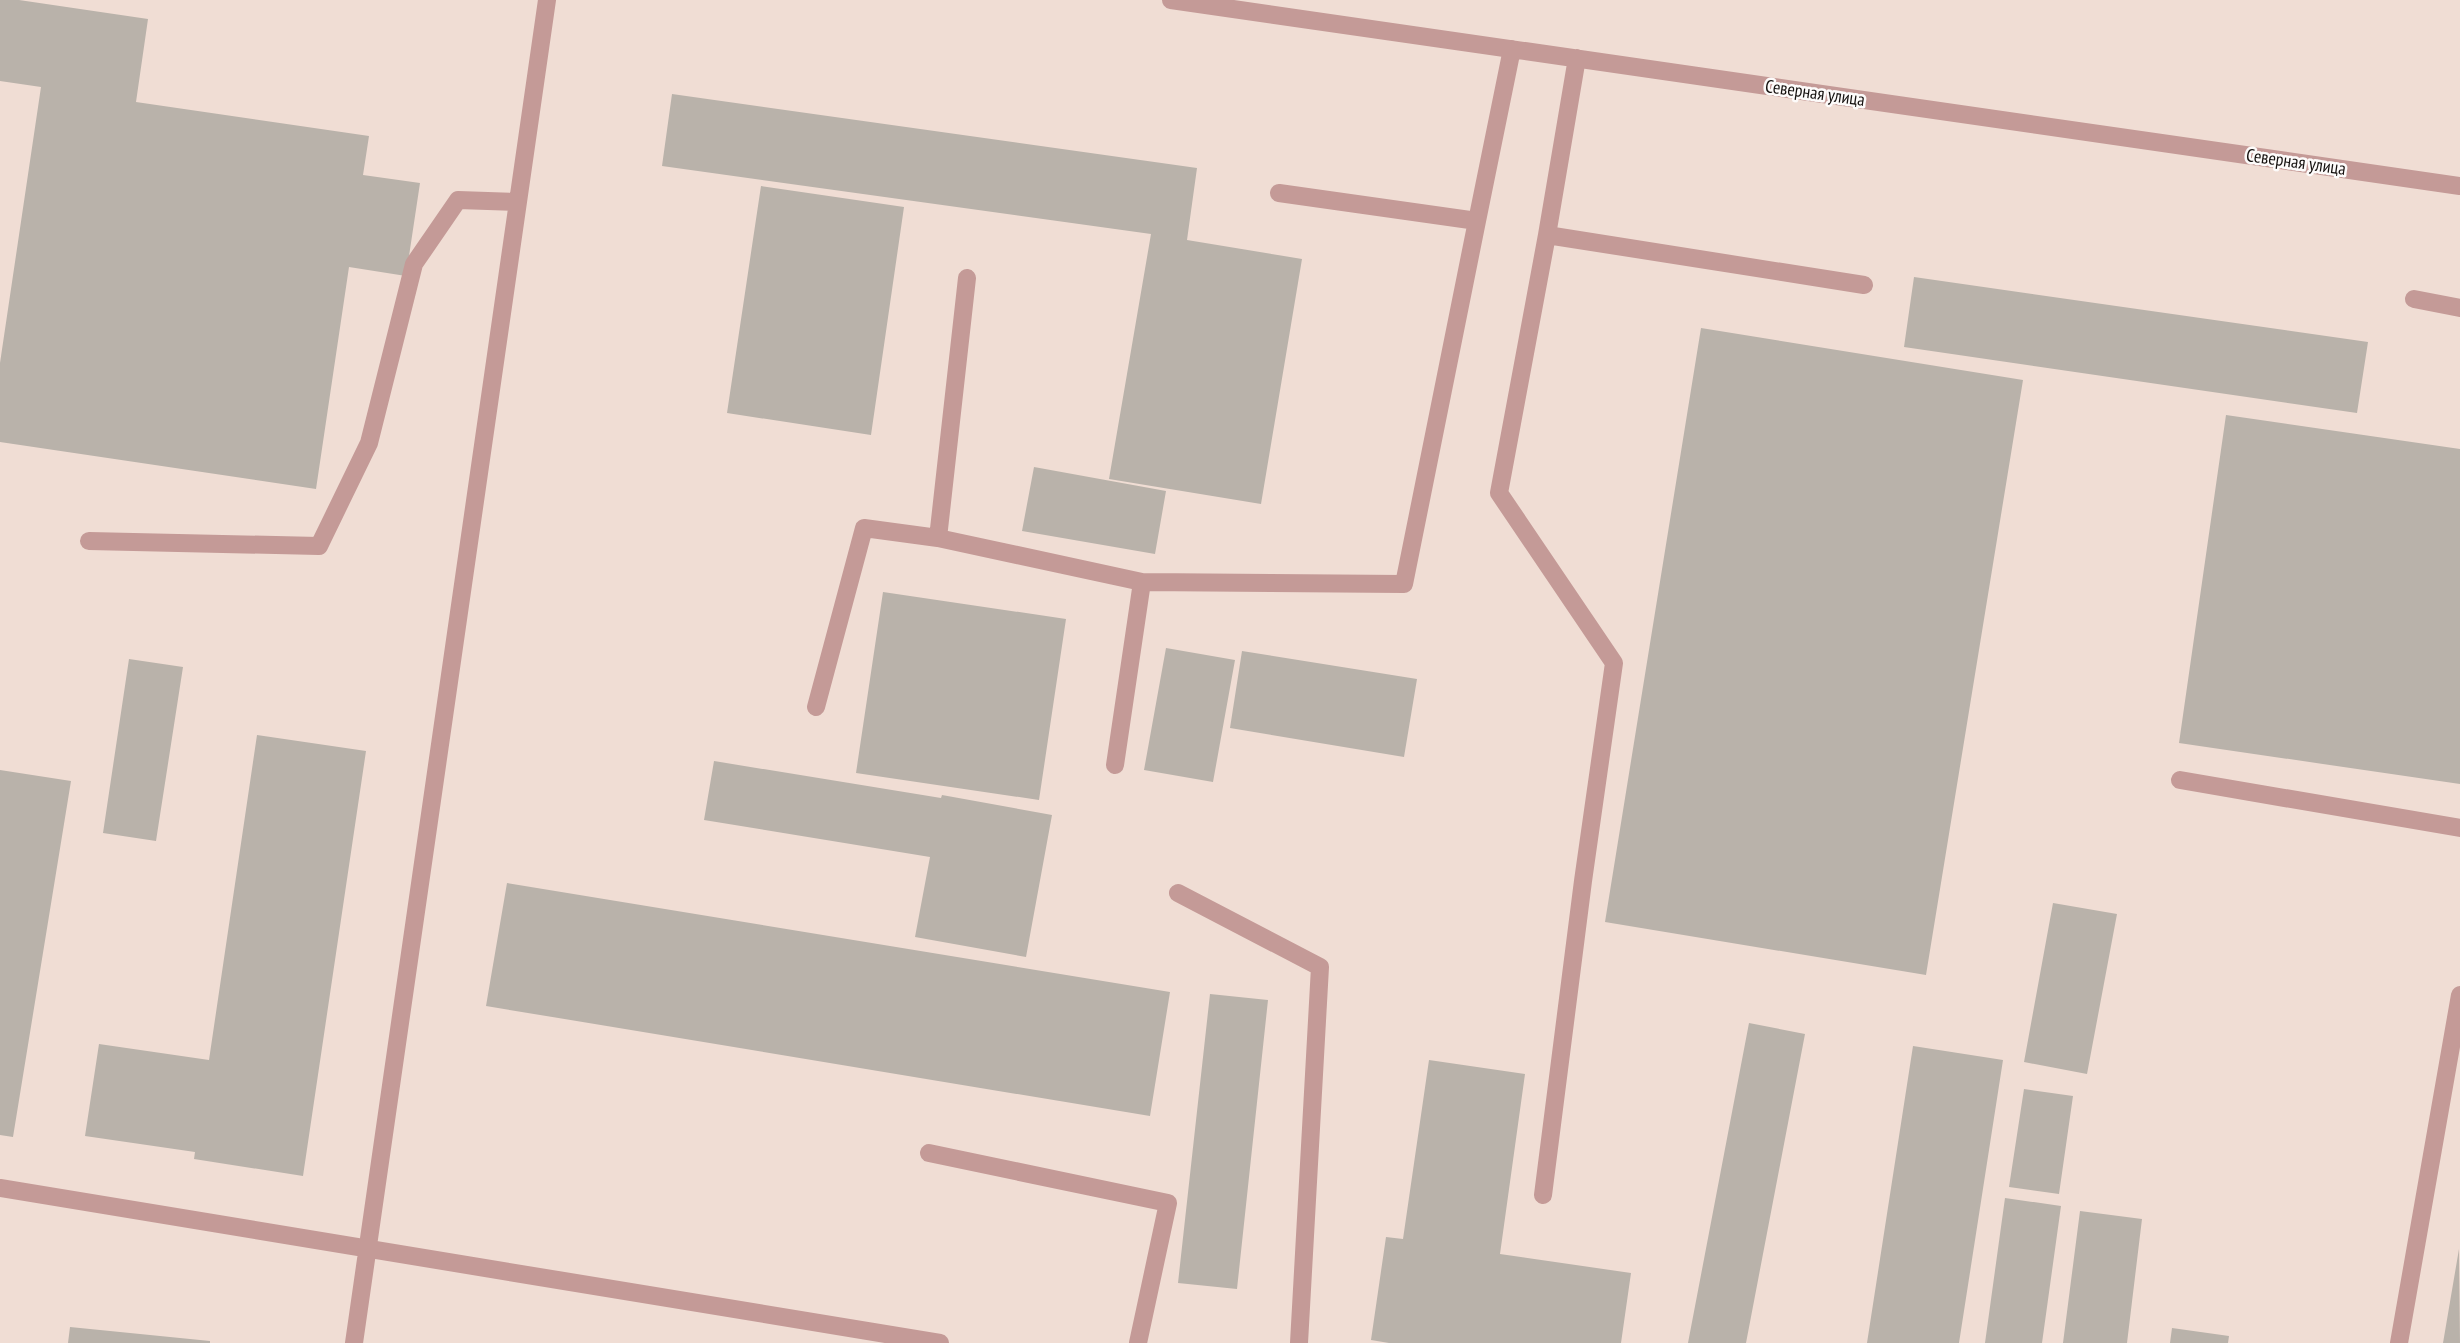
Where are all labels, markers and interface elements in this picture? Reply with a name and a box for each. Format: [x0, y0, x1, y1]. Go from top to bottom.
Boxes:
street label: Северная улица [1764, 74, 1866, 111]
street label: Северная улица [2245, 143, 2347, 180]

